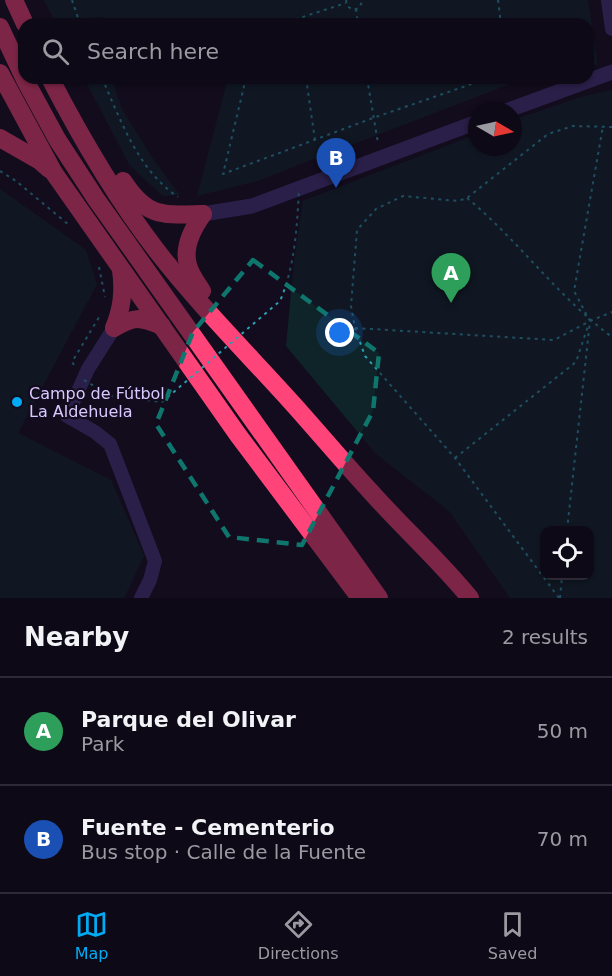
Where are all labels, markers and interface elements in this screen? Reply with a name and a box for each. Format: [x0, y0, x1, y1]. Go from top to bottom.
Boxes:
search box [18, 18, 594, 84]
icon: search [39, 35, 72, 68]
text: Search here [87, 39, 219, 64]
north arrow [468, 102, 522, 156]
pin: B [316, 138, 356, 188]
pin: A [432, 254, 470, 303]
your location [325, 318, 354, 347]
place label: Campo de Fútbol La Aldehuela [29, 384, 165, 421]
marker: Campo de Fútbol La Aldehuela [10, 395, 24, 409]
map controls [540, 526, 594, 580]
button: locate [540, 526, 594, 580]
text: Nearby [24, 622, 129, 652]
text: 2 results [502, 625, 588, 649]
text: Parque del Olivar [81, 707, 296, 732]
text: A [36, 719, 51, 743]
text: 50 m [537, 719, 588, 743]
text: Park [81, 732, 124, 756]
text: Fuente - Cementerio [81, 815, 335, 840]
text: B [36, 827, 51, 851]
text: 70 m [537, 827, 588, 851]
text: Bus stop · Calle de la Fuente [81, 840, 366, 864]
tab: Map [75, 908, 108, 963]
tab: Directions [258, 908, 338, 963]
tab: Saved [488, 908, 537, 963]

